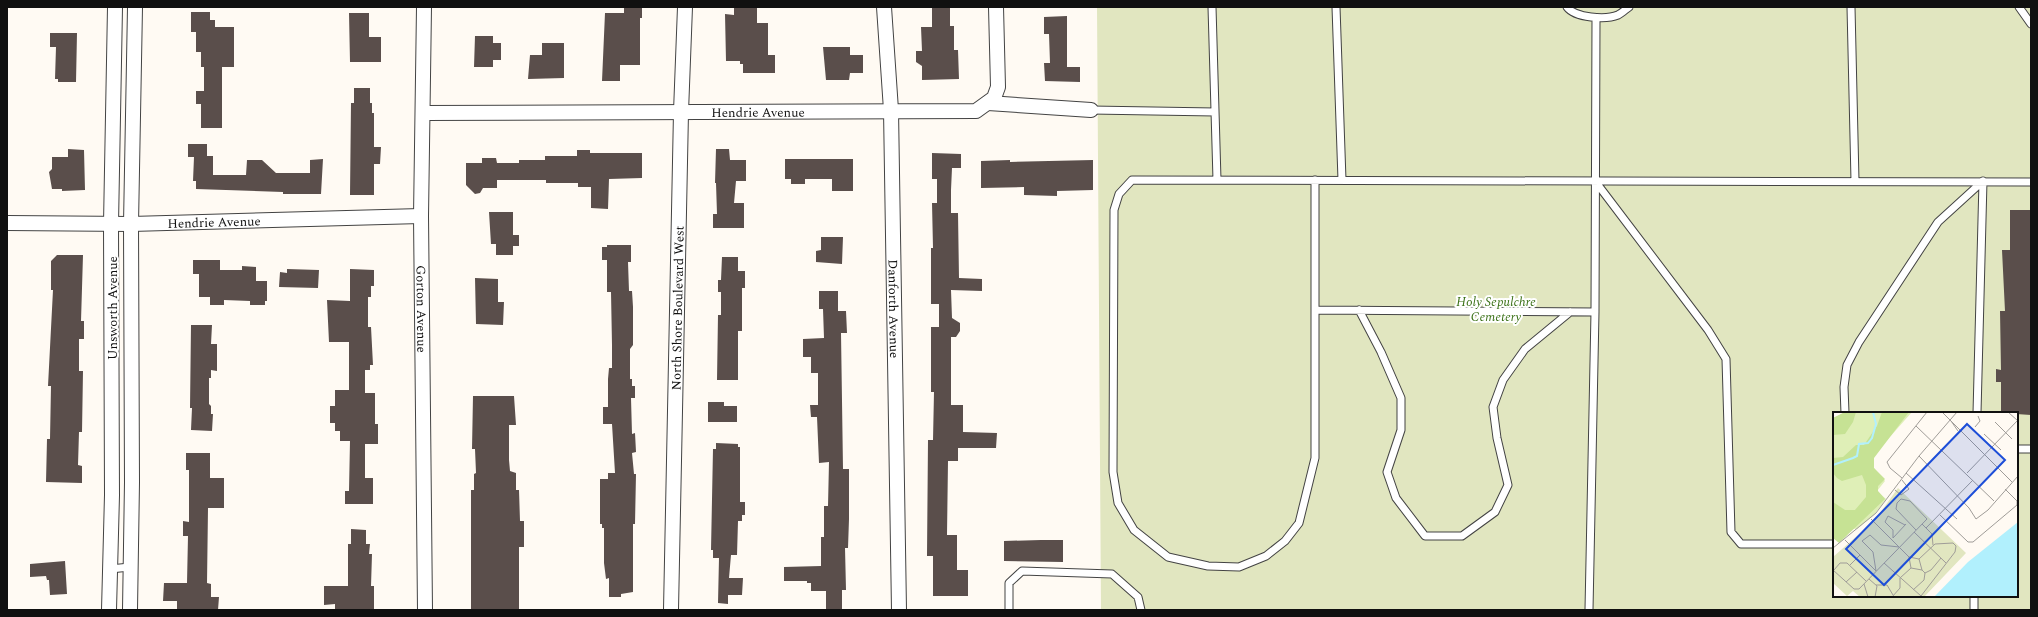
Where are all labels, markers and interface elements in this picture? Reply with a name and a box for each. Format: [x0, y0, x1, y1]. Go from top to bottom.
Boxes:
street label: Hendrie Avenue [711, 103, 805, 123]
street label: Hendrie Avenue [167, 211, 261, 234]
street label: North Shore Boulevard West [666, 225, 690, 391]
street label: Unsworth Avenue [103, 256, 123, 360]
street label: Danforth Avenue [882, 259, 904, 358]
street label: Gorton Avenue [410, 265, 431, 353]
park label: Holy Sepulchre Cemetery [1456, 292, 1536, 327]
inset map [1833, 412, 2018, 597]

